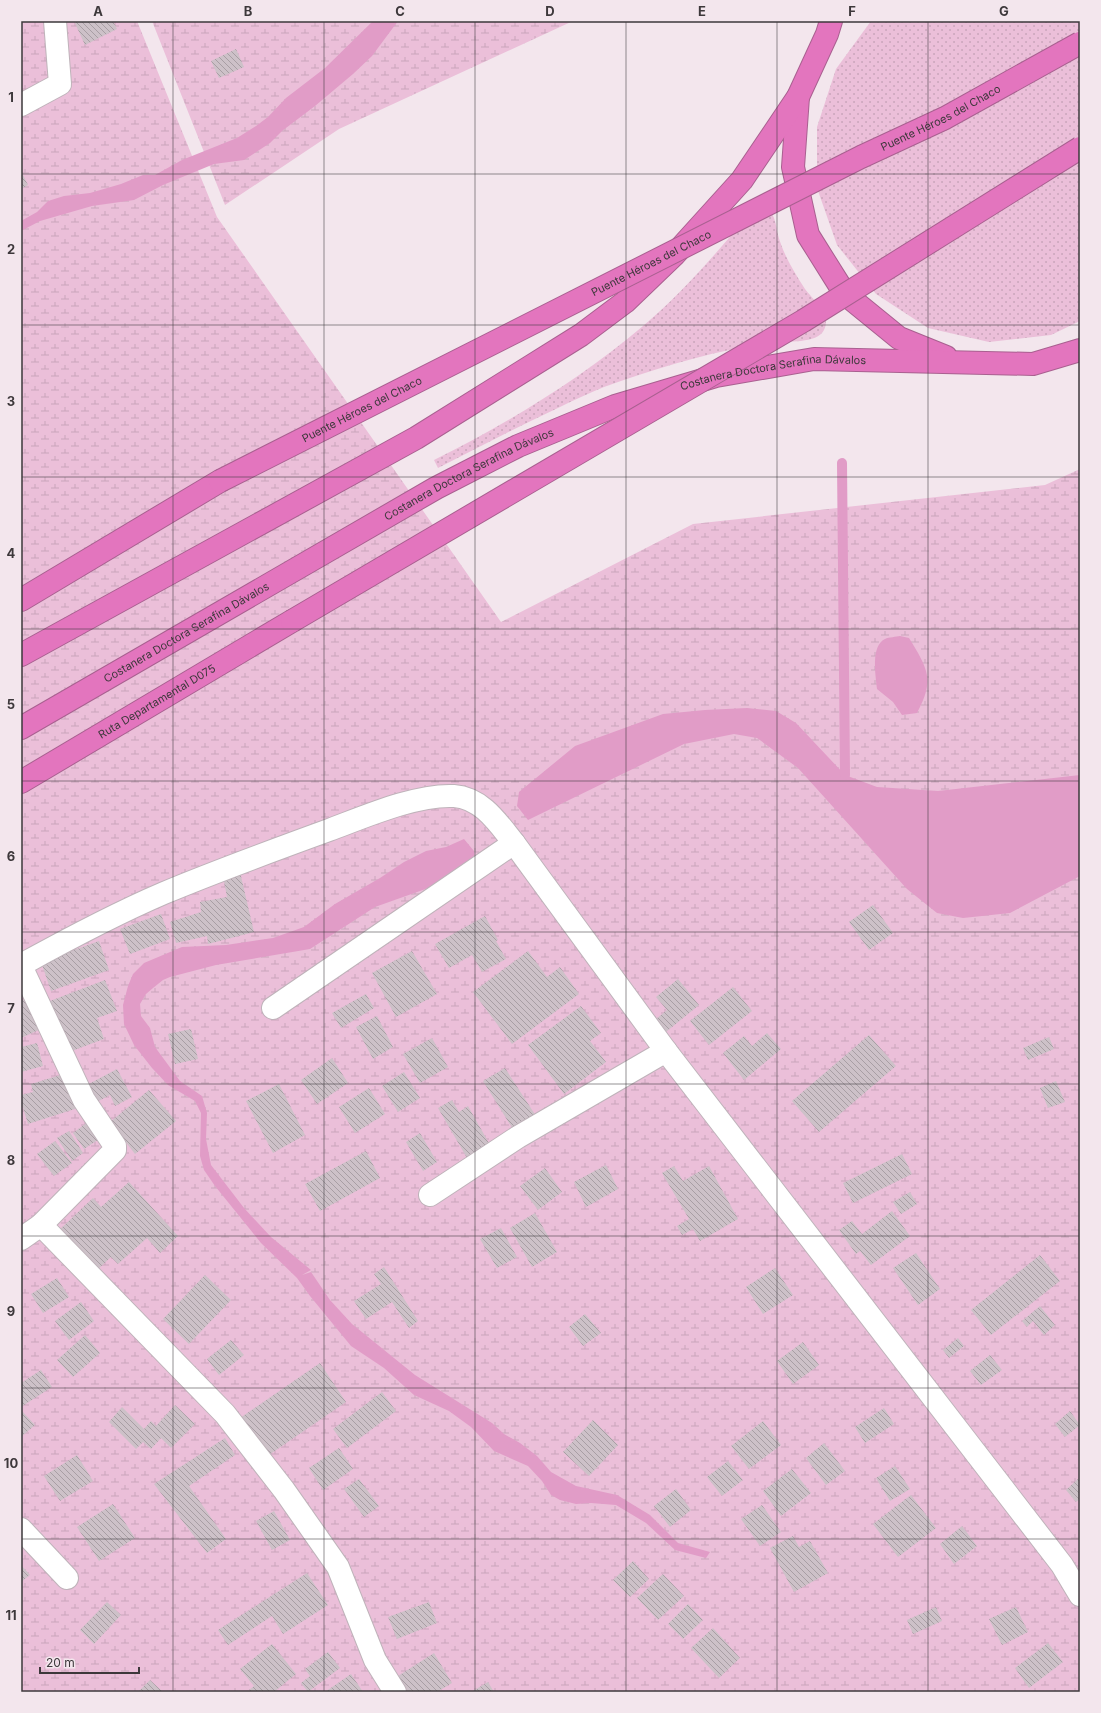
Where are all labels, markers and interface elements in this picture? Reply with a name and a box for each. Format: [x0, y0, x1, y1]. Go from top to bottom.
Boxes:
text: A [93, 3, 103, 19]
text: B [244, 3, 253, 19]
text: C [395, 3, 405, 19]
text: D [545, 3, 555, 19]
text: E [698, 3, 706, 19]
text: F [848, 3, 856, 19]
text: G [999, 3, 1009, 19]
street label: Puente Héroes del Chaco [878, 81, 1003, 154]
text: 1 [8, 89, 14, 105]
street label: Puente Héroes del Chaco [589, 227, 714, 299]
text: 2 [7, 241, 15, 257]
street label: Costanera Doctora Serafina Dávalos [678, 352, 866, 393]
street label: Puente Héroes del Chaco [300, 373, 425, 445]
text: 3 [7, 393, 15, 409]
street label: Costanera Doctora Serafina Dávalos [382, 425, 556, 524]
text: 4 [7, 545, 16, 561]
street label: Costanera Doctora Serafina Dávalos [101, 579, 272, 686]
street label: Ruta Departamental D075 [96, 661, 218, 741]
text: 5 [7, 696, 15, 712]
text: 6 [7, 848, 15, 864]
text: 7 [7, 1000, 15, 1016]
text: 8 [7, 1152, 15, 1168]
text: 9 [7, 1303, 15, 1319]
text: 10 [4, 1455, 18, 1471]
text: 11 [5, 1607, 17, 1623]
scale bar [40, 1649, 139, 1675]
text: 20 m [46, 1655, 75, 1670]

